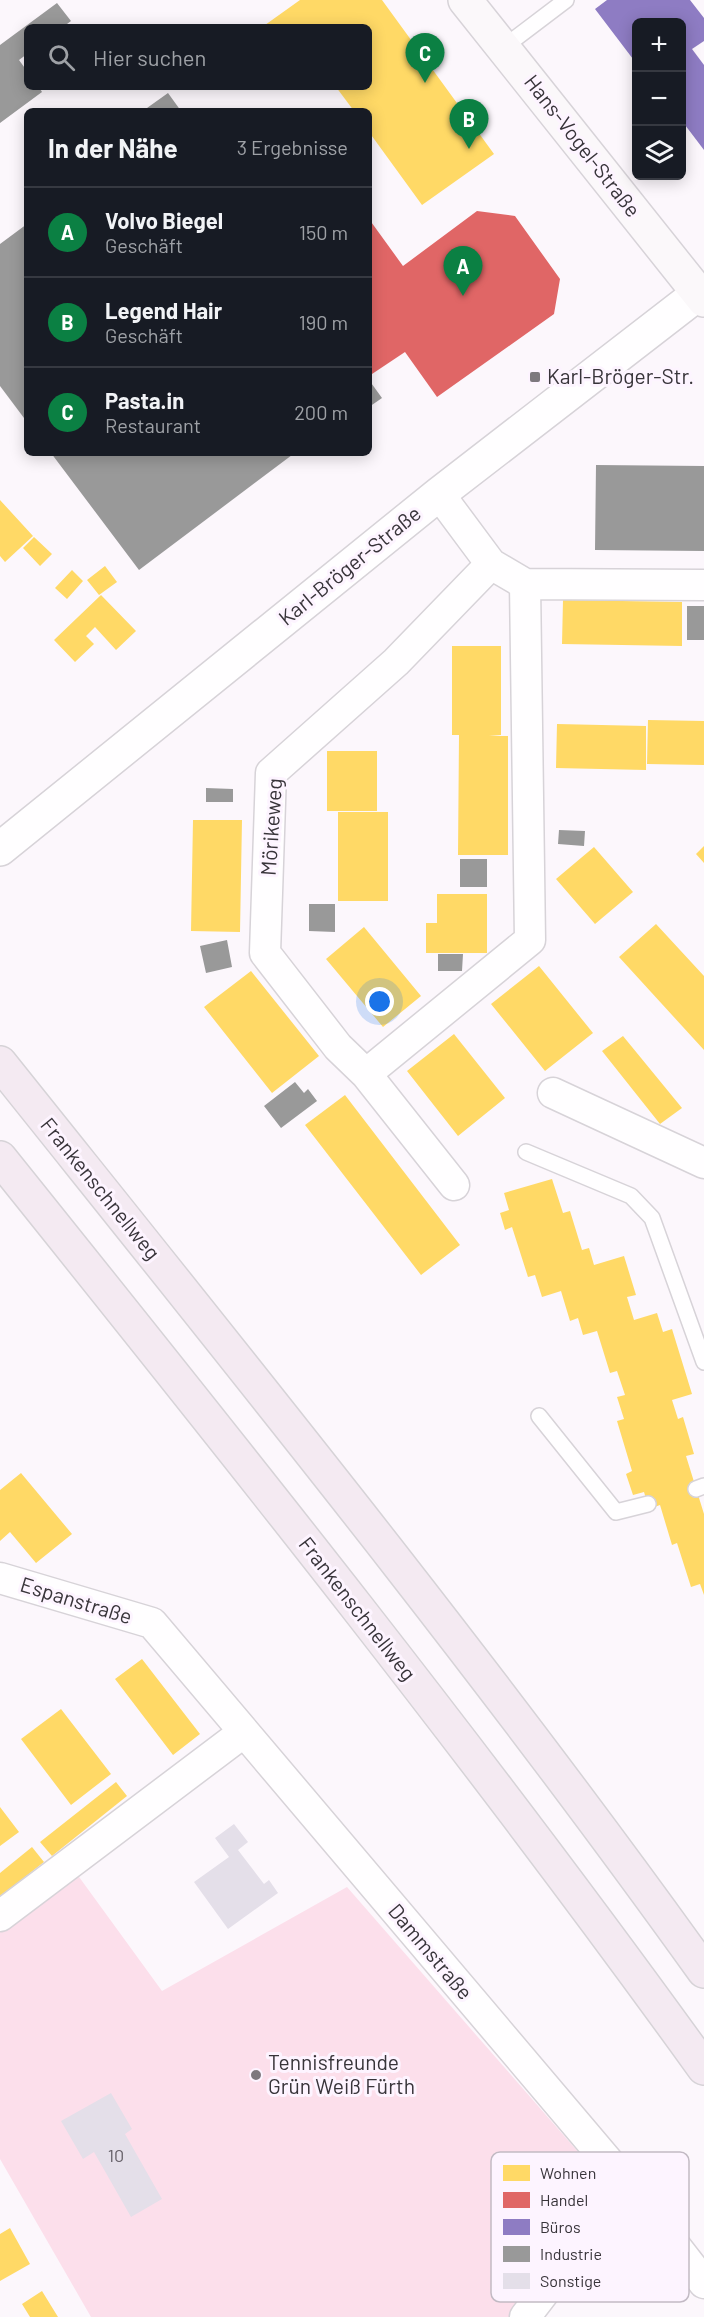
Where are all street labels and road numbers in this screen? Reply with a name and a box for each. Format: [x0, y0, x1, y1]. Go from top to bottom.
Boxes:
street label: Hans-Vogel-Straße [520, 69, 646, 221]
street label: Karl-Bröger-Straße [273, 500, 425, 630]
street label: Mörikeweg [255, 777, 286, 876]
street label: Frankenschnellweg [36, 1112, 166, 1264]
street label: Frankenschnellweg [294, 1531, 422, 1685]
street label: Espanstraße [18, 1571, 135, 1628]
street label: Dammstraße [384, 1898, 478, 2004]

